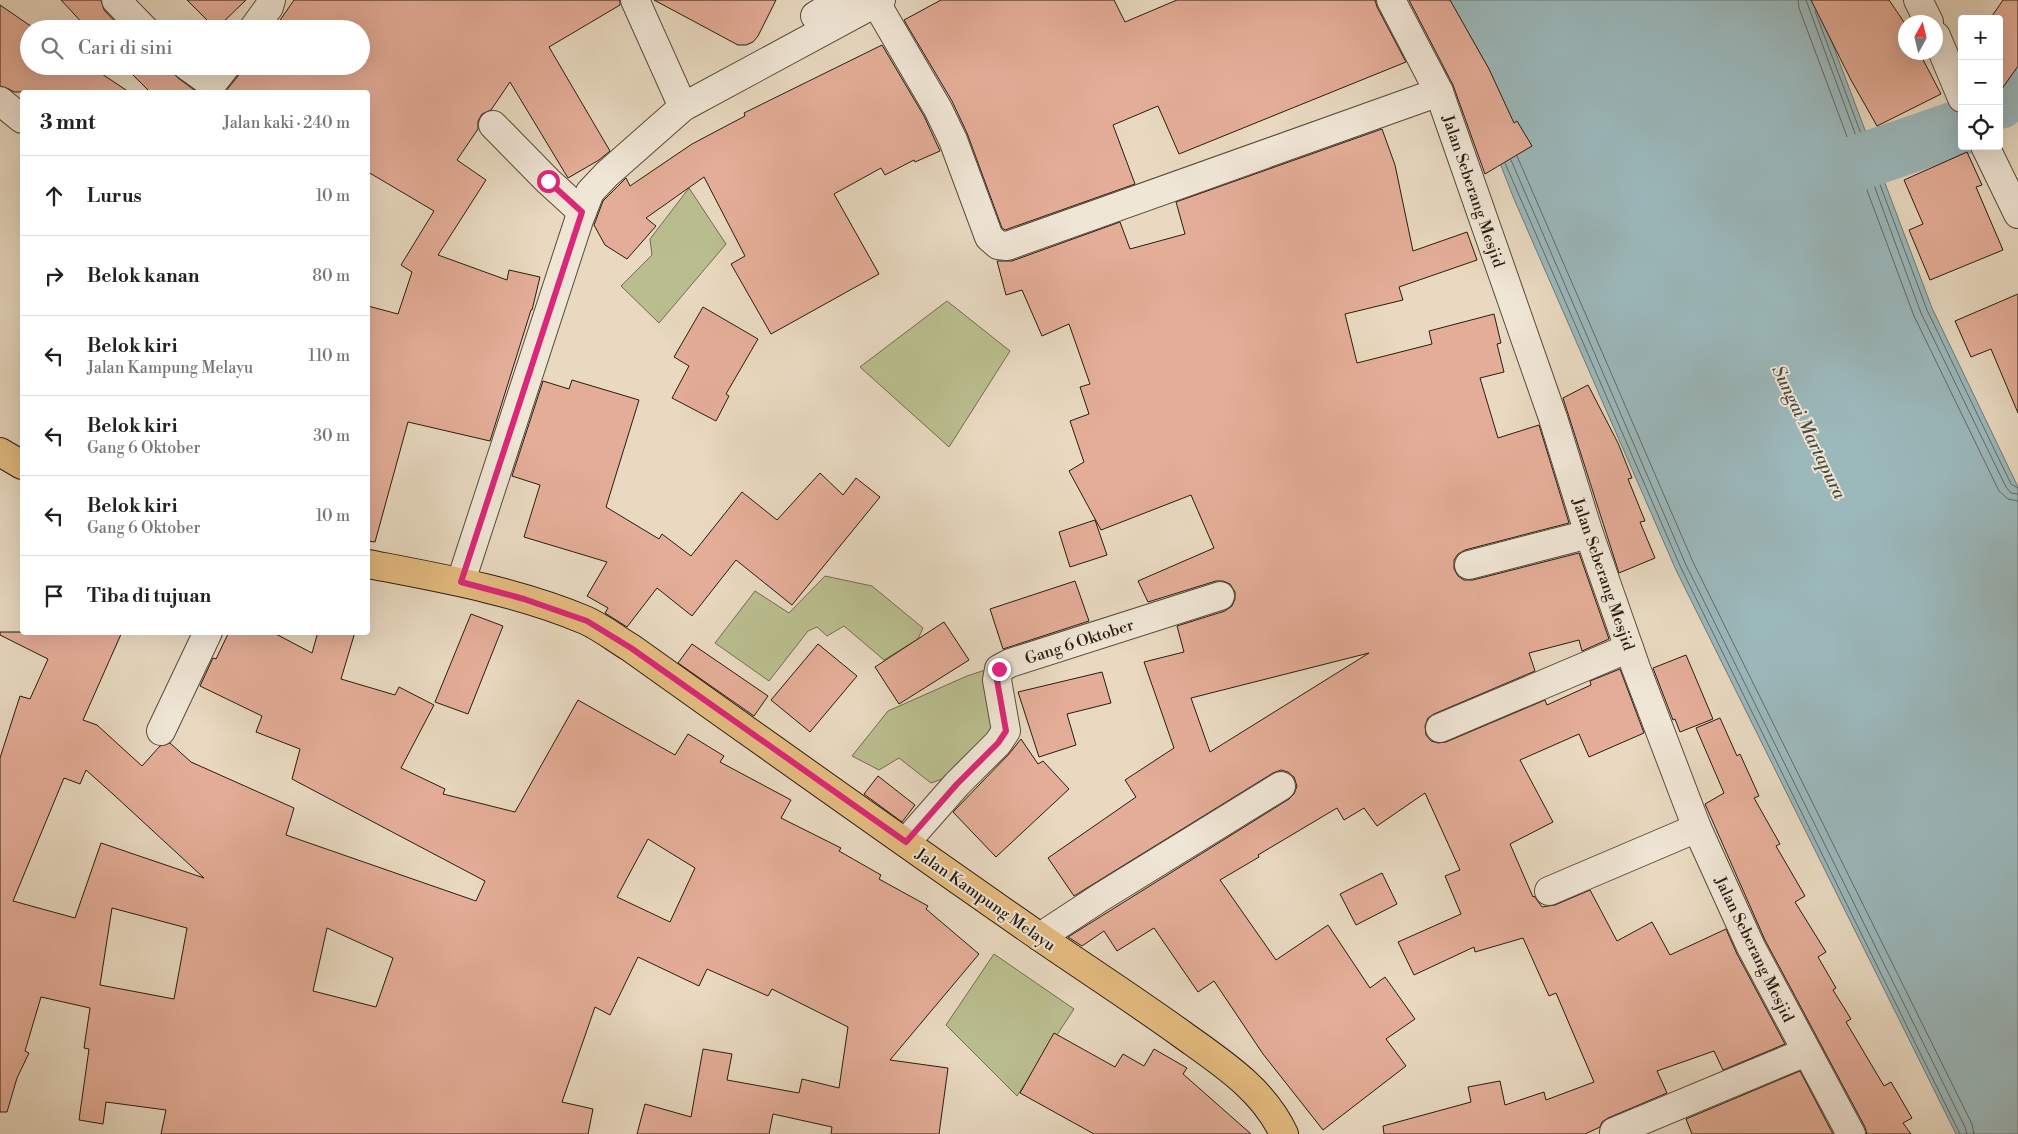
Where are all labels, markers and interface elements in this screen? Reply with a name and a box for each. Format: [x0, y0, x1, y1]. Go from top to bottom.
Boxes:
north arrow [1898, 15, 1943, 60]
map controls [1958, 15, 2003, 150]
button: + [1958, 15, 2003, 60]
search box [20, 20, 370, 75]
icon: search [38, 34, 66, 62]
text: Cari di sini [78, 36, 173, 60]
button: − [1958, 60, 2003, 105]
button: locate [1958, 105, 2003, 150]
text: 3 mnt [40, 110, 95, 136]
street label: Jalan Seberang Mesjid [1437, 112, 1509, 270]
text: Jalan kaki · 240 m [223, 113, 350, 133]
route start [537, 170, 560, 193]
icon: ahead [40, 182, 68, 210]
text: Lurus [87, 184, 142, 208]
text: 10 m [316, 186, 350, 206]
icon: right [40, 262, 68, 290]
text: Belok kanan [87, 264, 200, 288]
text: 80 m [312, 266, 350, 286]
text: Belok kiri [87, 334, 177, 358]
icon: left [40, 342, 68, 370]
text: 110 m [308, 346, 350, 366]
text: Jalan Kampung Melayu [87, 358, 253, 378]
water label: Sungai Martapura [1766, 362, 1851, 504]
text: Belok kiri [87, 414, 177, 438]
icon: left [40, 422, 68, 450]
text: 30 m [313, 426, 350, 446]
text: Gang 6 Oktober [87, 438, 200, 458]
text: Belok kiri [87, 494, 177, 518]
street label: Jalan Seberang Mesjid [1567, 495, 1639, 653]
icon: left [40, 502, 68, 530]
text: 10 m [316, 506, 350, 526]
text: Gang 6 Oktober [87, 518, 200, 538]
icon: arrive [40, 582, 68, 610]
text: Tiba di tujuan [87, 584, 211, 608]
street label: Gang 6 Oktober [1022, 615, 1136, 669]
route end [988, 658, 1011, 681]
street label: Jalan Kampung Melayu [911, 843, 1059, 956]
street label: Jalan Seberang Mesjid [1710, 872, 1798, 1026]

